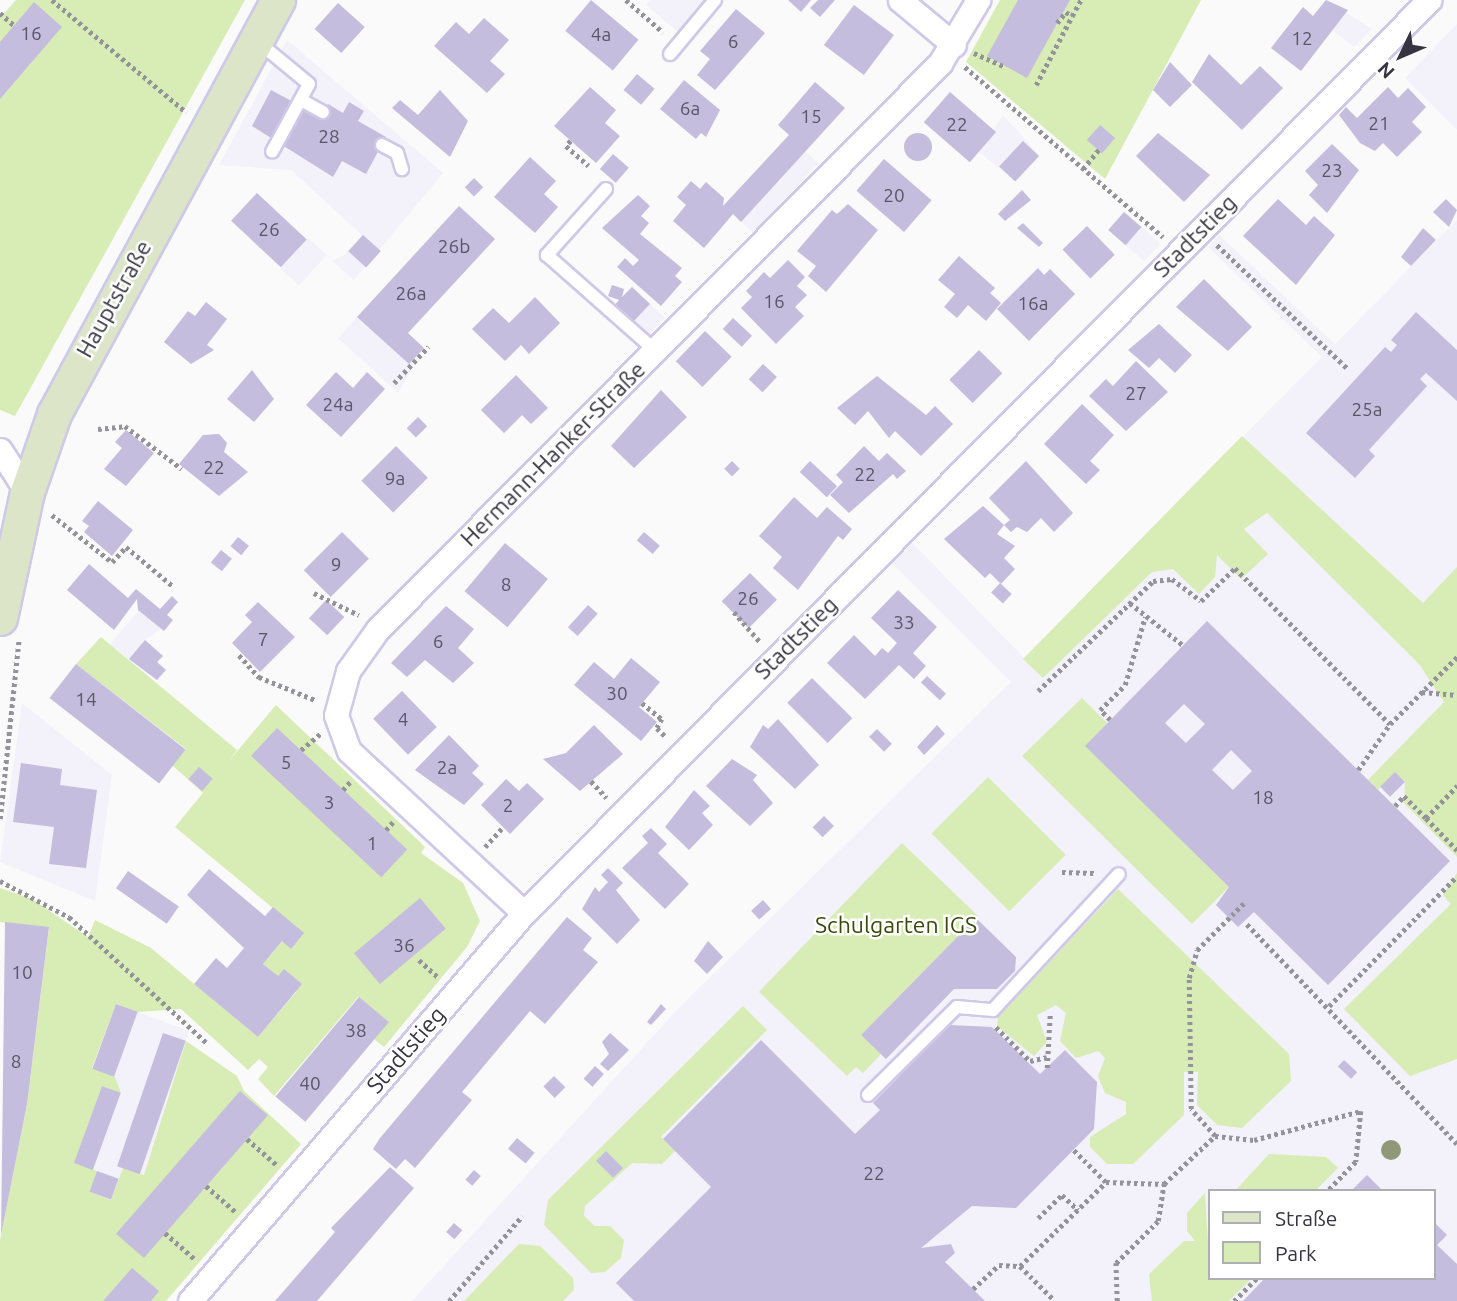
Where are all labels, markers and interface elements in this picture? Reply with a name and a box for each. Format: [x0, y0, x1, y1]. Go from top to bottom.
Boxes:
north arrow [1366, 21, 1436, 91]
house number: 16 [20, 23, 42, 45]
house number: 4a [591, 24, 611, 46]
house number: 12 [1291, 28, 1313, 50]
house number: 6 [728, 31, 738, 53]
text: N [1373, 58, 1399, 83]
house number: 6a [680, 98, 700, 120]
house number: 15 [800, 106, 822, 128]
house number: 21 [1368, 113, 1390, 135]
house number: 22 [946, 114, 968, 136]
house number: 28 [318, 126, 340, 148]
house number: 23 [1321, 160, 1343, 182]
house number: 20 [883, 185, 905, 207]
street label: Stadtstieg [1148, 189, 1242, 283]
house number: 26 [258, 219, 280, 241]
street label: Hauptstraße [71, 236, 157, 362]
house number: 26b [438, 236, 470, 258]
house number: 26a [395, 283, 427, 305]
house number: 16 [763, 291, 785, 313]
house number: 16a [1017, 293, 1049, 315]
street label: Hermann-Hanker-Straße [455, 356, 651, 552]
house number: 27 [1125, 383, 1147, 405]
house number: 24a [322, 394, 354, 416]
house number: 25a [1351, 399, 1383, 421]
house number: 22 [203, 457, 225, 479]
house number: 22 [854, 464, 876, 486]
house number: 9a [385, 468, 405, 490]
house number: 9 [331, 554, 341, 576]
house number: 8 [501, 574, 511, 596]
house number: 26 [737, 588, 759, 610]
street label: Stadtstieg [749, 591, 843, 685]
house number: 33 [893, 612, 915, 634]
house number: 7 [258, 629, 268, 651]
house number: 6 [433, 631, 443, 653]
house number: 30 [606, 683, 628, 705]
house number: 14 [75, 689, 97, 711]
house number: 4 [398, 709, 408, 731]
house number: 5 [281, 752, 291, 774]
house number: 2a [437, 757, 457, 779]
house number: 18 [1252, 787, 1274, 809]
house number: 3 [324, 792, 334, 814]
house number: 2 [503, 795, 513, 817]
house number: 1 [367, 833, 377, 855]
park label: Schulgarten IGS [815, 911, 977, 939]
house number: 36 [393, 935, 415, 957]
house number: 10 [11, 962, 33, 984]
street label: Stadtstieg [361, 1001, 451, 1099]
house number: 38 [345, 1020, 367, 1042]
house number: 8 [11, 1051, 21, 1073]
house number: 40 [299, 1073, 321, 1095]
house number: 22 [863, 1163, 885, 1185]
legend [1208, 1189, 1436, 1280]
text: Straße [1275, 1206, 1337, 1230]
text: Park [1275, 1241, 1317, 1265]

